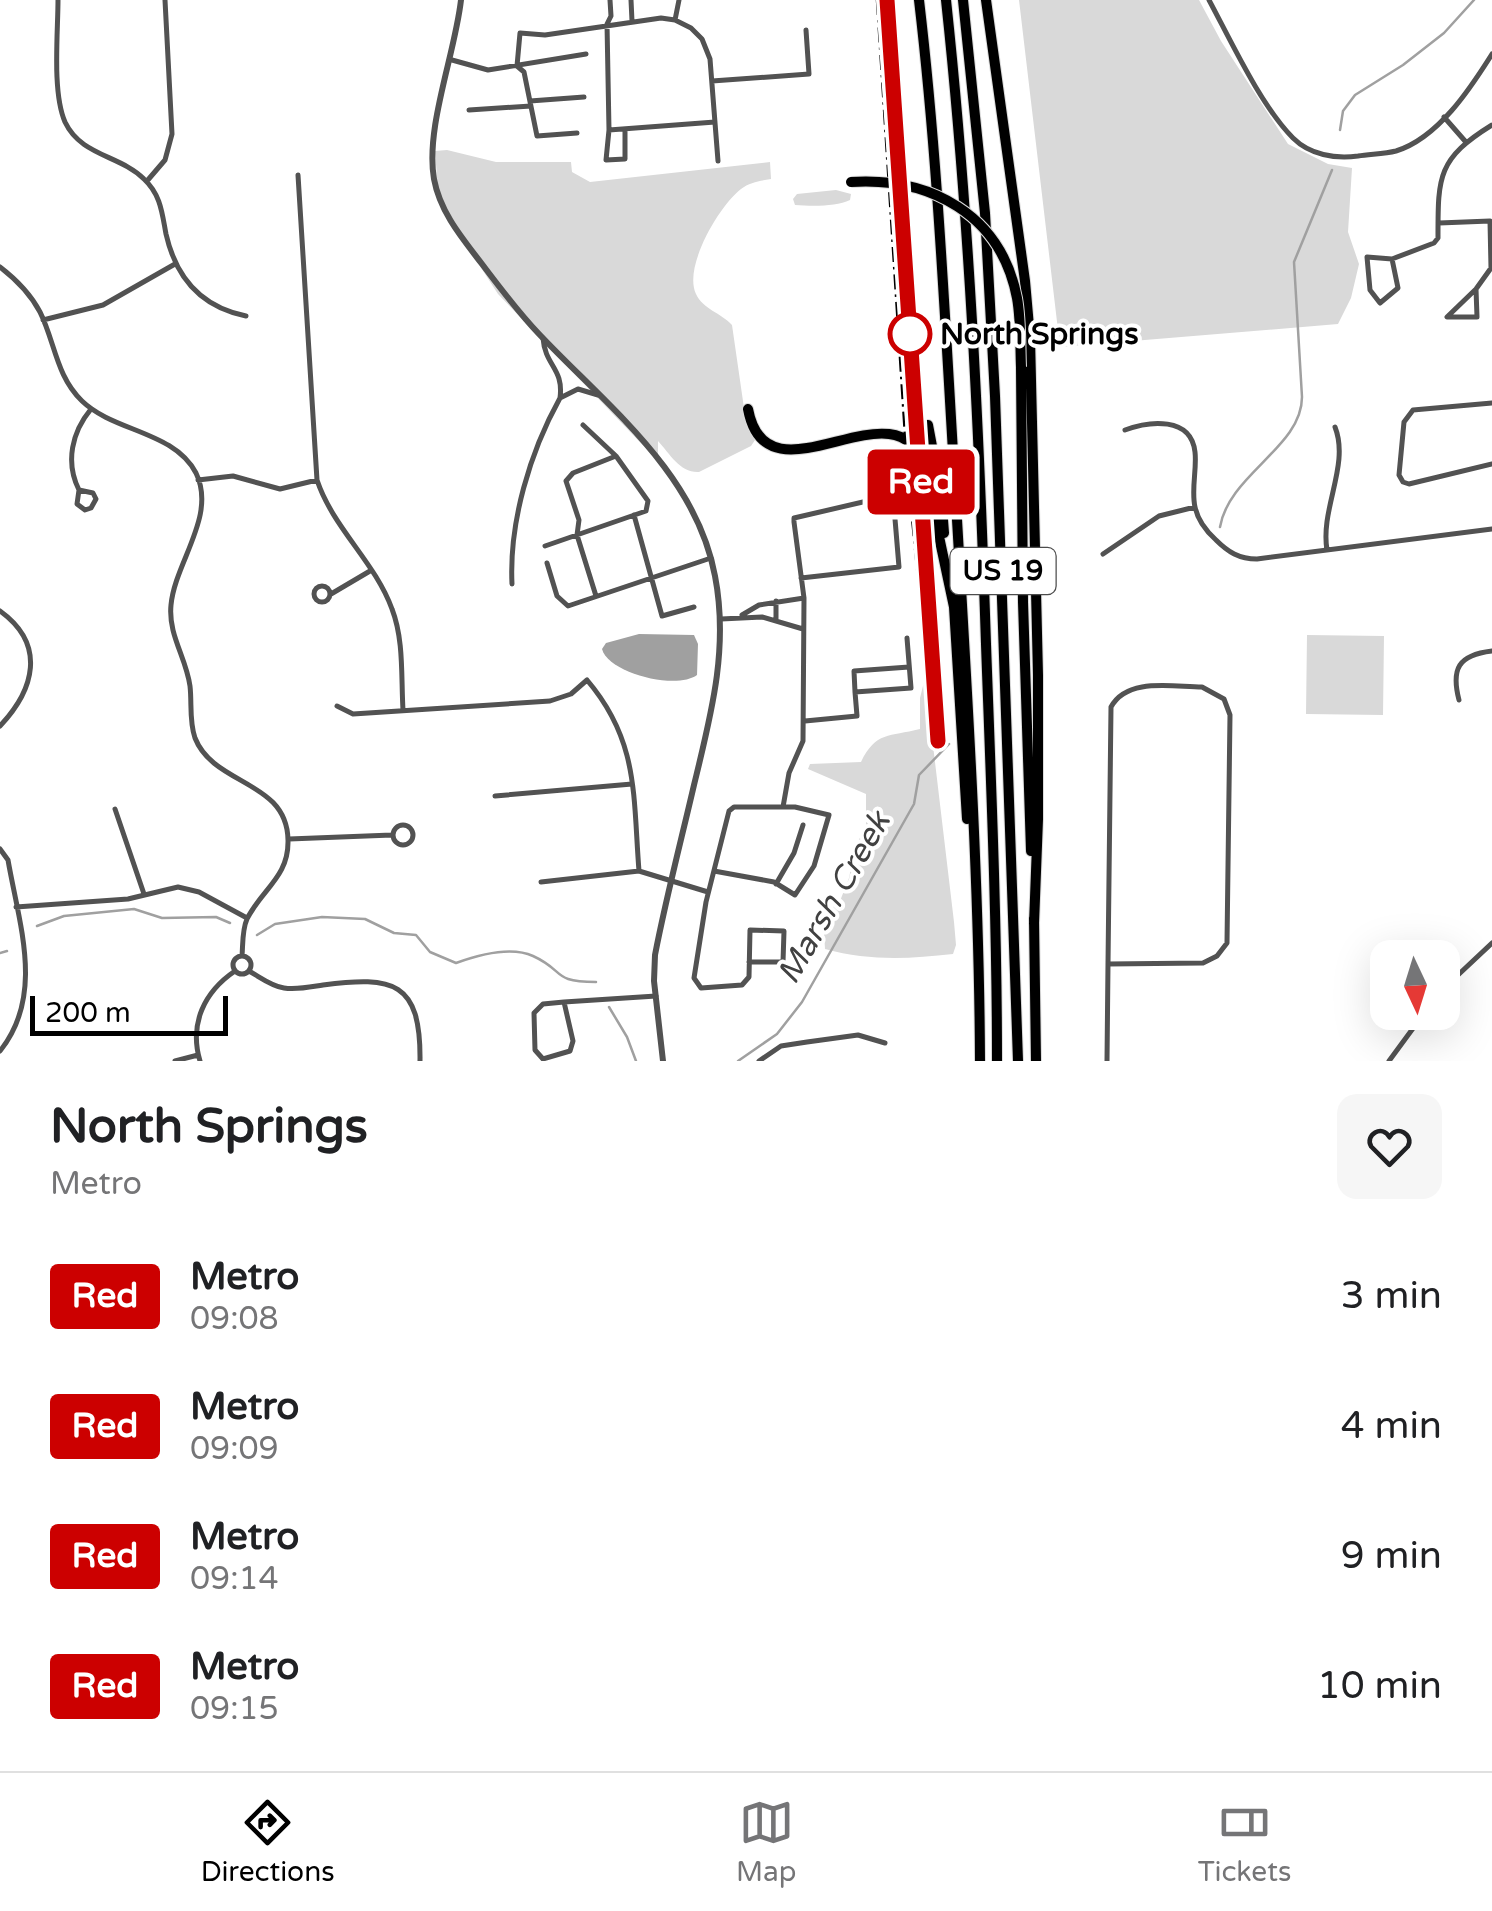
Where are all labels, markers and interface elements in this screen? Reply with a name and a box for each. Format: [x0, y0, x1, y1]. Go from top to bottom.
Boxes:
marker: North Springs [889, 313, 931, 355]
place label: North Springs [940, 316, 1139, 353]
line badge: Red [864, 450, 978, 514]
text: Red [888, 461, 954, 503]
road number: US 19 [950, 548, 1056, 594]
water label: Marsh Creek [770, 803, 900, 991]
north arrow [1370, 940, 1460, 1030]
map controls [1370, 940, 1460, 1030]
scale bar [30, 991, 228, 1036]
text: 200 m [45, 996, 131, 1030]
button: heart [1337, 1094, 1442, 1199]
text: North Springs [50, 1098, 368, 1156]
text: Metro [50, 1165, 142, 1203]
text: Metro [190, 1254, 299, 1300]
text: 3 min [1341, 1273, 1442, 1319]
text: Red [72, 1275, 138, 1317]
text: 09:08 [190, 1300, 279, 1338]
text: Metro [190, 1384, 299, 1430]
text: 4 min [1341, 1403, 1442, 1449]
text: Red [72, 1405, 138, 1447]
text: 09:09 [190, 1430, 279, 1468]
text: Metro [190, 1514, 299, 1560]
text: 9 min [1341, 1533, 1442, 1579]
text: Red [72, 1535, 138, 1577]
text: 09:14 [190, 1560, 279, 1598]
text: Metro [190, 1644, 299, 1690]
text: 10 min [1317, 1663, 1442, 1709]
text: Red [72, 1665, 138, 1707]
text: 09:15 [190, 1690, 279, 1728]
tab: Directions [201, 1795, 335, 1889]
tab: Map [736, 1795, 796, 1889]
tab: Tickets [1198, 1795, 1291, 1889]

